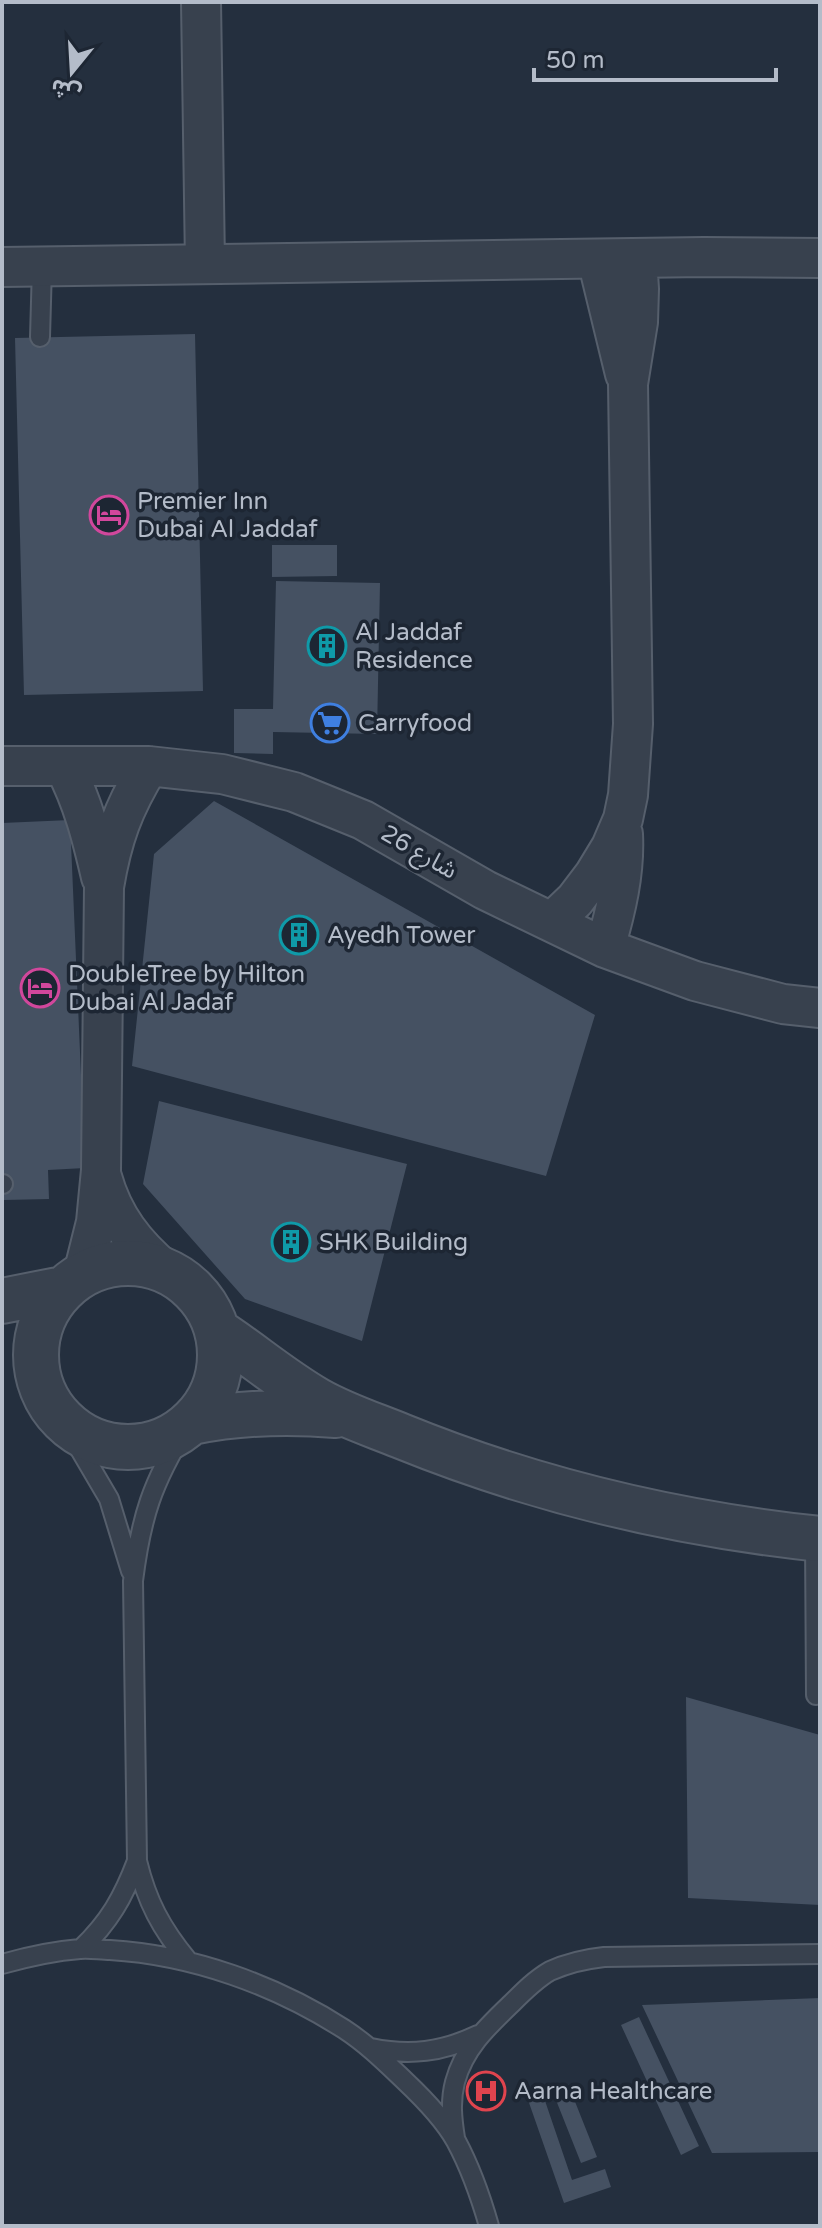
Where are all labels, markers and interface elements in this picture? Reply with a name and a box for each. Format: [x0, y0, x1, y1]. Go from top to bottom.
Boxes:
north arrow [32, 32, 112, 112]
scale bar [534, 32, 776, 82]
text: 50 m [546, 46, 604, 75]
text: ش [48, 73, 84, 107]
place label: Premier Inn Dubai Al Jaddaf [137, 487, 318, 544]
hotel icon: Premier Inn Dubai Al Jaddaf [88, 494, 130, 536]
place label: Al Jaddaf Residence [355, 618, 473, 675]
building icon: Al Jaddaf Residence [306, 625, 348, 667]
supermarket icon: Carryfood [309, 702, 351, 744]
place label: Carryfood [358, 709, 472, 738]
street label: شارع 26 [375, 819, 462, 887]
building icon: Ayedh Tower [278, 914, 320, 956]
place label: Ayedh Tower [327, 921, 476, 950]
place label: DoubleTree by Hilton Dubai Al Jadaf [68, 960, 305, 1017]
hotel icon: DoubleTree by Hilton Dubai Al Jadaf [19, 967, 61, 1009]
building icon: SHK Building [270, 1221, 312, 1263]
place label: SHK Building [319, 1228, 468, 1257]
hospital icon: Aarna Healthcare [465, 2070, 507, 2112]
place label: Aarna Healthcare [514, 2077, 712, 2106]

